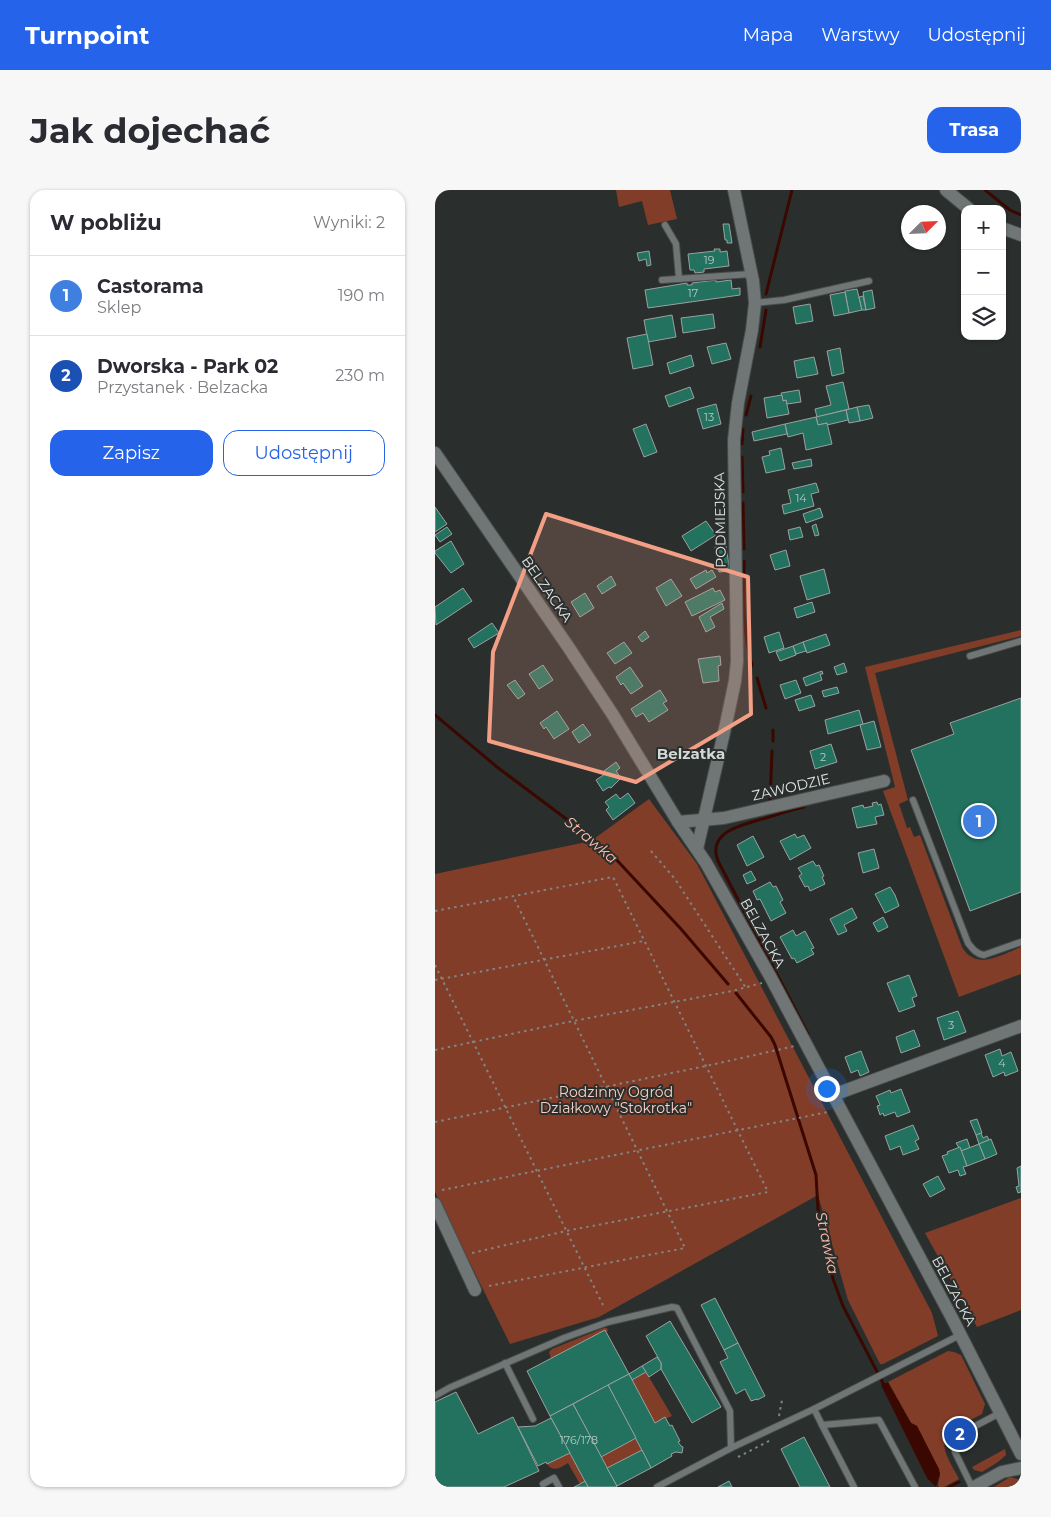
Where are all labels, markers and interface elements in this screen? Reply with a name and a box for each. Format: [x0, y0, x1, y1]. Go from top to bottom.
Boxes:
text: Turnpoint [25, 21, 149, 50]
text: Mapa [743, 24, 793, 46]
text: Warstwy [821, 24, 899, 46]
text: Udostępnij [927, 24, 1026, 46]
button: Trasa [927, 107, 1021, 153]
text: Jak dojechać [30, 109, 270, 152]
north arrow [901, 205, 946, 250]
map controls [961, 205, 1006, 340]
button: + [961, 205, 1006, 250]
text: W pobliżu [50, 210, 162, 235]
text: Wyniki: 2 [313, 213, 385, 232]
button: − [961, 250, 1006, 295]
house number: 19 [704, 253, 715, 267]
text: Castorama [97, 275, 204, 298]
text: 1 [63, 286, 69, 305]
text: 190 m [338, 286, 385, 305]
house number: 17 [688, 286, 698, 300]
button: layers [961, 295, 1006, 340]
text: Sklep [97, 298, 141, 317]
text: Dworska - Park 02 [97, 355, 278, 378]
text: 2 [61, 366, 71, 385]
text: 230 m [335, 366, 385, 385]
text: Przystanek · Belzacka [97, 378, 268, 397]
house number: 13 [704, 410, 714, 424]
button: Zapisz [50, 430, 213, 476]
button: Udostępnij [223, 430, 385, 476]
street label: PODMIEJSKA [710, 471, 730, 568]
house number: 14 [795, 491, 807, 505]
street label: BELZACKA [518, 552, 577, 626]
district label: Belzatka [657, 744, 725, 763]
house number: 2 [820, 750, 826, 764]
street label: ZAWODZIE [750, 769, 832, 805]
pin: 1 [963, 802, 995, 840]
water label: Strawka [561, 812, 622, 867]
street label: BELZACKA [737, 895, 790, 972]
house number: 3 [948, 1018, 954, 1032]
house number: 4 [998, 1056, 1006, 1070]
your location [814, 1076, 840, 1102]
park label: Rodzinny Ogród Działkowy "Stokrotka" [540, 1083, 692, 1117]
water label: Strawka [812, 1210, 843, 1276]
street label: BELZACKA [928, 1253, 980, 1330]
pin: 2 [944, 1415, 976, 1453]
house number: 176/178 [560, 1433, 598, 1447]

